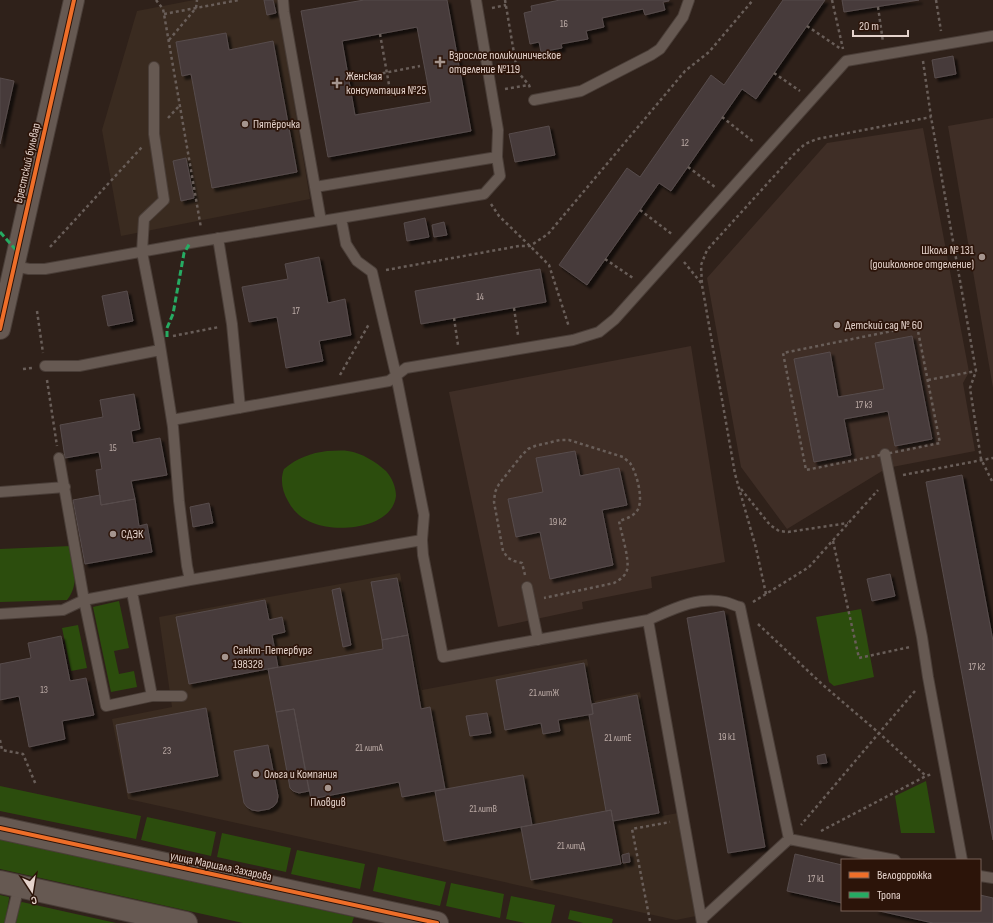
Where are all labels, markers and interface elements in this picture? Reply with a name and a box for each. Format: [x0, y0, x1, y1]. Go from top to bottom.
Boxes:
scale bar [853, 12, 908, 38]
house number: 16 [560, 18, 568, 30]
text: 20 m [859, 19, 879, 34]
place label: Взрослое поликлиническое отделение №119 [449, 48, 561, 77]
marker: Взрослое поликлиническое отделение №119 [434, 56, 446, 68]
place label: Женская консультация №25 [346, 69, 426, 98]
marker: Женская консультация №25 [331, 77, 343, 89]
place label: Пятёрочка [253, 117, 301, 132]
marker: Пятёрочка [240, 119, 250, 129]
street label: Брестский бульвар [11, 122, 44, 205]
house number: 12 [681, 137, 689, 149]
place label: Школа № 131 (дошкольное отделение) [870, 243, 975, 272]
marker: Школа № 131 (дошкольное отделение) [977, 252, 987, 262]
house number: 14 [476, 291, 484, 303]
house number: 17 [292, 305, 300, 317]
place label: Детский сад № 60 [845, 318, 922, 333]
marker: Детский сад № 60 [832, 320, 842, 330]
house number: 17 к3 [855, 399, 873, 411]
house number: 15 [109, 442, 117, 454]
house number: 19 к2 [549, 516, 567, 528]
place label: СДЭК [121, 527, 144, 542]
marker: СДЭК [108, 529, 118, 539]
place label: Санкт-Петербург 198328 [233, 643, 312, 672]
marker: Санкт-Петербург 198328 [220, 652, 230, 662]
house number: 17 к2 [969, 661, 985, 673]
house number: 13 [40, 684, 48, 696]
house number: 21 литЖ [529, 687, 559, 699]
house number: 19 к1 [719, 731, 736, 743]
house number: 21 литЕ [604, 732, 632, 744]
house number: 21 литА [355, 742, 384, 754]
house number: 23 [163, 745, 171, 757]
place label: Ольга и Компания [264, 767, 338, 782]
marker: Ольга и Компания [251, 769, 261, 779]
marker: Пловдив [323, 783, 333, 793]
place label: Пловдив [310, 795, 346, 810]
house number: 21 литВ [469, 803, 497, 815]
house number: 21 литД [557, 840, 585, 852]
street label: улица Маршала Захарова [169, 848, 274, 885]
legend [841, 859, 981, 911]
text: Велодорожка [877, 868, 932, 883]
north arrow [12, 871, 52, 911]
house number: 17 к1 [808, 873, 825, 885]
text: Тропа [877, 888, 901, 903]
text: С [30, 893, 38, 907]

